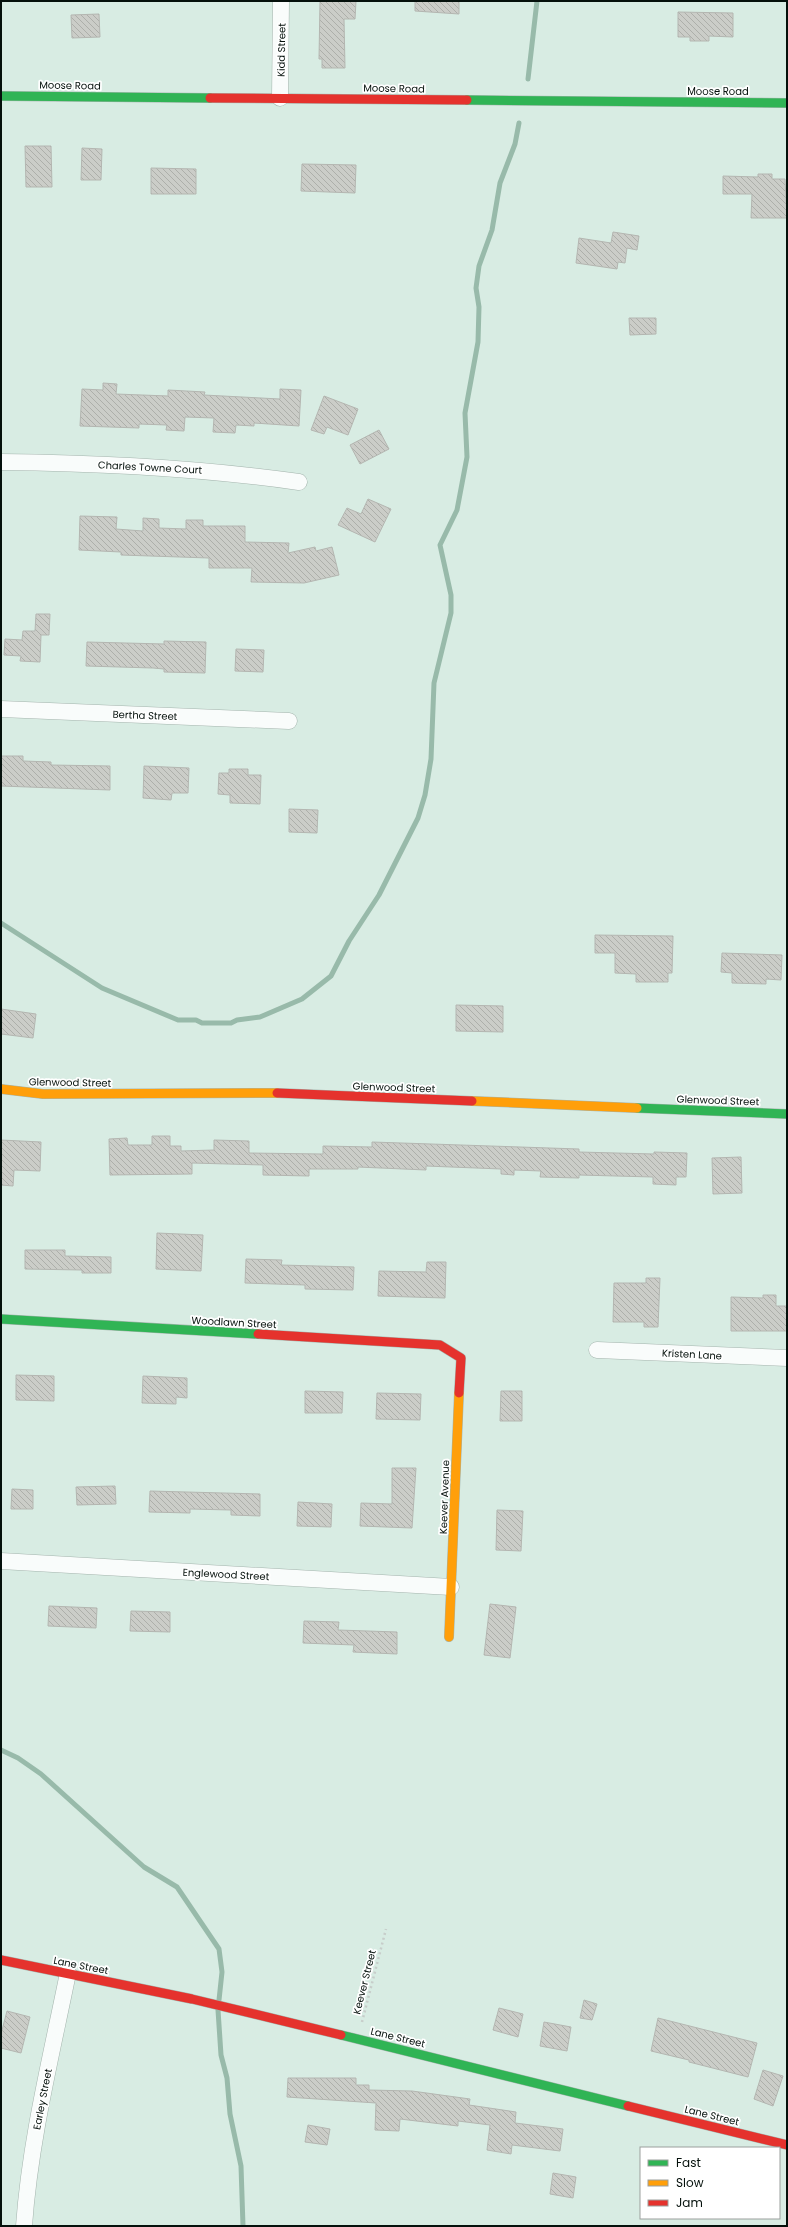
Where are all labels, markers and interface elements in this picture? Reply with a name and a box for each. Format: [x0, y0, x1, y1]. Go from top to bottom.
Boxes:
street label: Kidd Street [274, 23, 289, 77]
street label: Moose Road [39, 77, 101, 94]
street label: Moose Road [363, 80, 425, 97]
street label: Moose Road [687, 84, 749, 99]
street label: Charles Towne Court [97, 457, 203, 478]
street label: Bertha Street [112, 707, 178, 724]
street label: Glenwood Street [29, 1074, 112, 1091]
street label: Glenwood Street [352, 1079, 436, 1096]
street label: Glenwood Street [676, 1092, 760, 1109]
street label: Woodlawn Street [191, 1313, 277, 1332]
street label: Kristen Lane [662, 1345, 722, 1364]
street label: Keever Avenue [436, 1460, 453, 1534]
street label: Englewood Street [182, 1565, 270, 1584]
street label: Keever Street [349, 1948, 380, 2016]
street label: Lane Street [52, 1953, 110, 1978]
street label: Lane Street [369, 2023, 427, 2052]
street label: Earley Street [29, 2067, 56, 2131]
street label: Lane Street [683, 2101, 741, 2130]
legend [640, 2147, 780, 2219]
text: Fast [676, 2154, 701, 2171]
text: Slow [676, 2174, 704, 2191]
text: Jam [676, 2194, 703, 2211]

